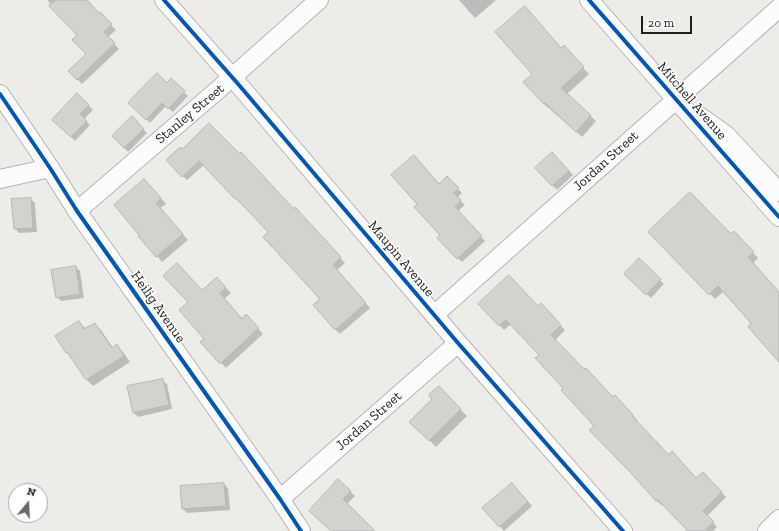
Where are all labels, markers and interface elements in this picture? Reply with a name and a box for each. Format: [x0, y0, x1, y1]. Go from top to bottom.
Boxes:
scale bar [643, 8, 694, 34]
text: 20 m [648, 16, 674, 30]
street label: Mitchell Avenue [654, 59, 730, 143]
street label: Stanley Street [152, 80, 228, 148]
street label: Jordan Street [570, 127, 642, 195]
street label: Maupin Avenue [364, 218, 438, 300]
street label: Heilig Avenue [127, 268, 189, 346]
street label: Jordan Street [333, 388, 405, 454]
north arrow [8, 483, 48, 523]
text: N [26, 485, 38, 500]

